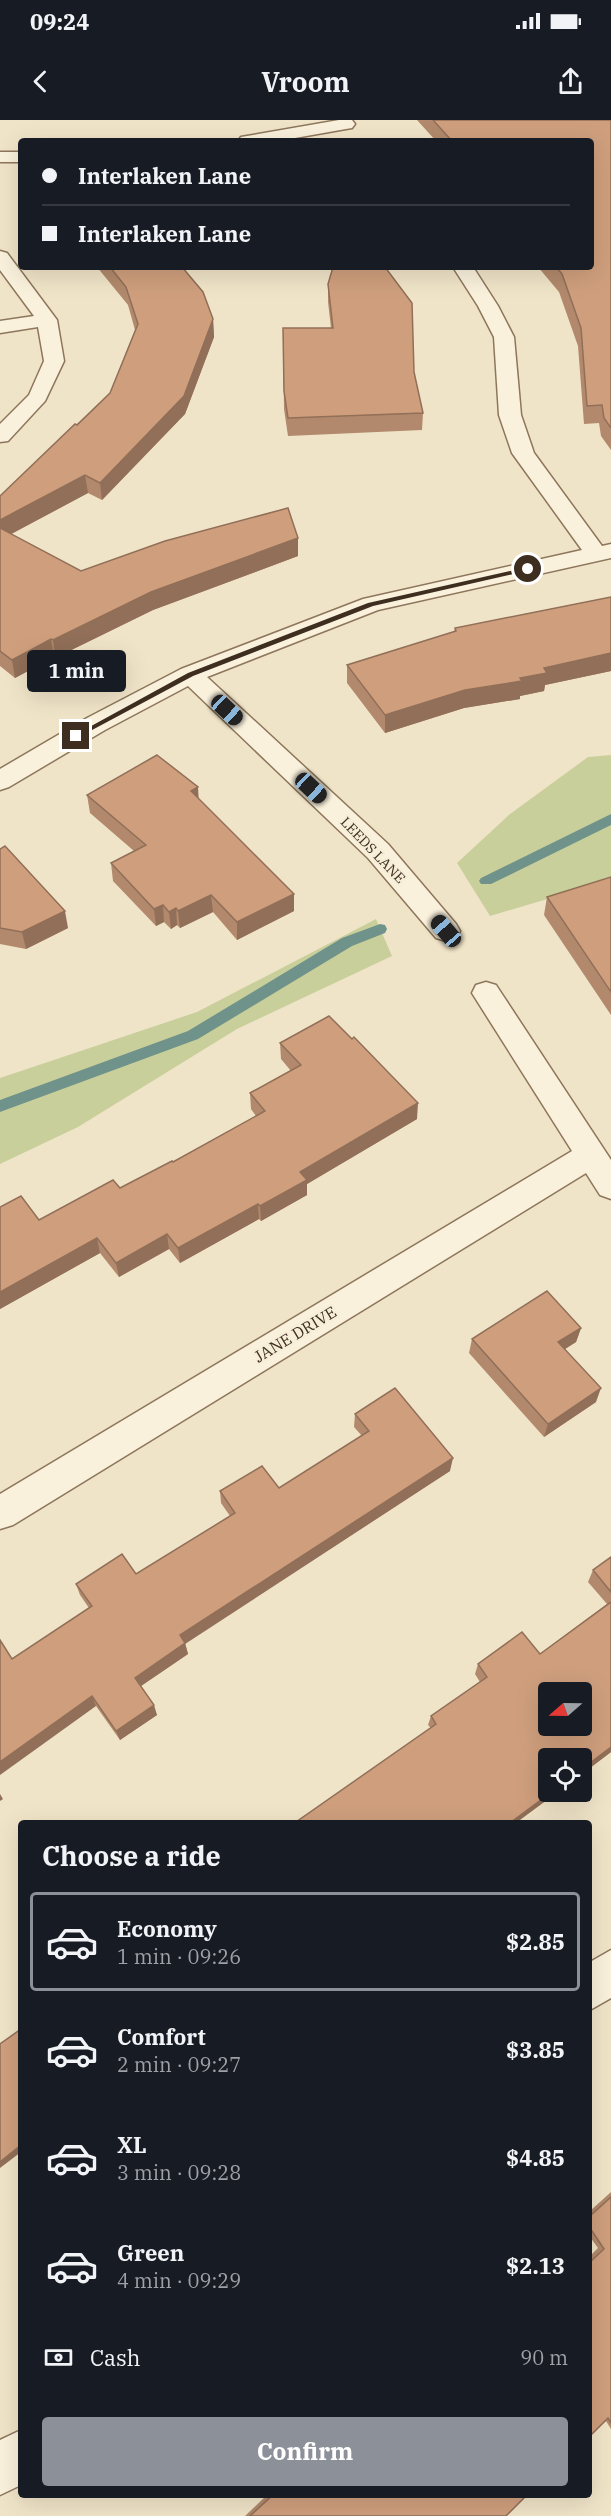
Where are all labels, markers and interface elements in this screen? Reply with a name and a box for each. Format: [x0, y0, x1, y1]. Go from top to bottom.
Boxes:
text: 09:24 [30, 7, 89, 36]
text: Vroom [261, 64, 350, 99]
icon: back [24, 65, 57, 98]
icon: share [554, 65, 587, 98]
text: Interlaken Lane [78, 161, 251, 190]
text: Interlaken Lane [78, 219, 251, 248]
route start [514, 555, 541, 582]
callout: 1 min [26, 649, 125, 691]
text: 1 min [49, 657, 105, 684]
car [208, 691, 246, 729]
route end [62, 722, 89, 749]
car [292, 769, 330, 807]
street label: LEEDS LANE [337, 813, 409, 887]
car [427, 912, 465, 950]
street label: JANE DRIVE [250, 1302, 340, 1366]
north arrow [538, 1682, 592, 1736]
map controls [538, 1682, 592, 1802]
button: locate [538, 1748, 592, 1802]
text: Choose a ride [42, 1838, 221, 1873]
text: Economy [117, 1914, 217, 1943]
icon: car [45, 1915, 99, 1969]
text: $2.85 [506, 1927, 565, 1956]
text: 1 min · 09:26 [117, 1943, 241, 1970]
text: Comfort [117, 2022, 206, 2051]
icon: car [45, 2023, 99, 2077]
text: $3.85 [506, 2035, 565, 2064]
text: 2 min · 09:27 [117, 2051, 241, 2078]
text: XL [117, 2130, 147, 2159]
icon: car [45, 2131, 99, 2185]
text: $4.85 [506, 2143, 565, 2172]
text: 3 min · 09:28 [117, 2159, 241, 2186]
text: Green [117, 2238, 184, 2267]
icon: car [45, 2239, 99, 2293]
text: $2.13 [506, 2251, 565, 2280]
text: 4 min · 09:29 [117, 2267, 241, 2294]
icon: cash [42, 2341, 75, 2374]
text: Cash [90, 2343, 141, 2372]
text: 90 m [520, 2344, 568, 2371]
button: Confirm [42, 2417, 568, 2486]

